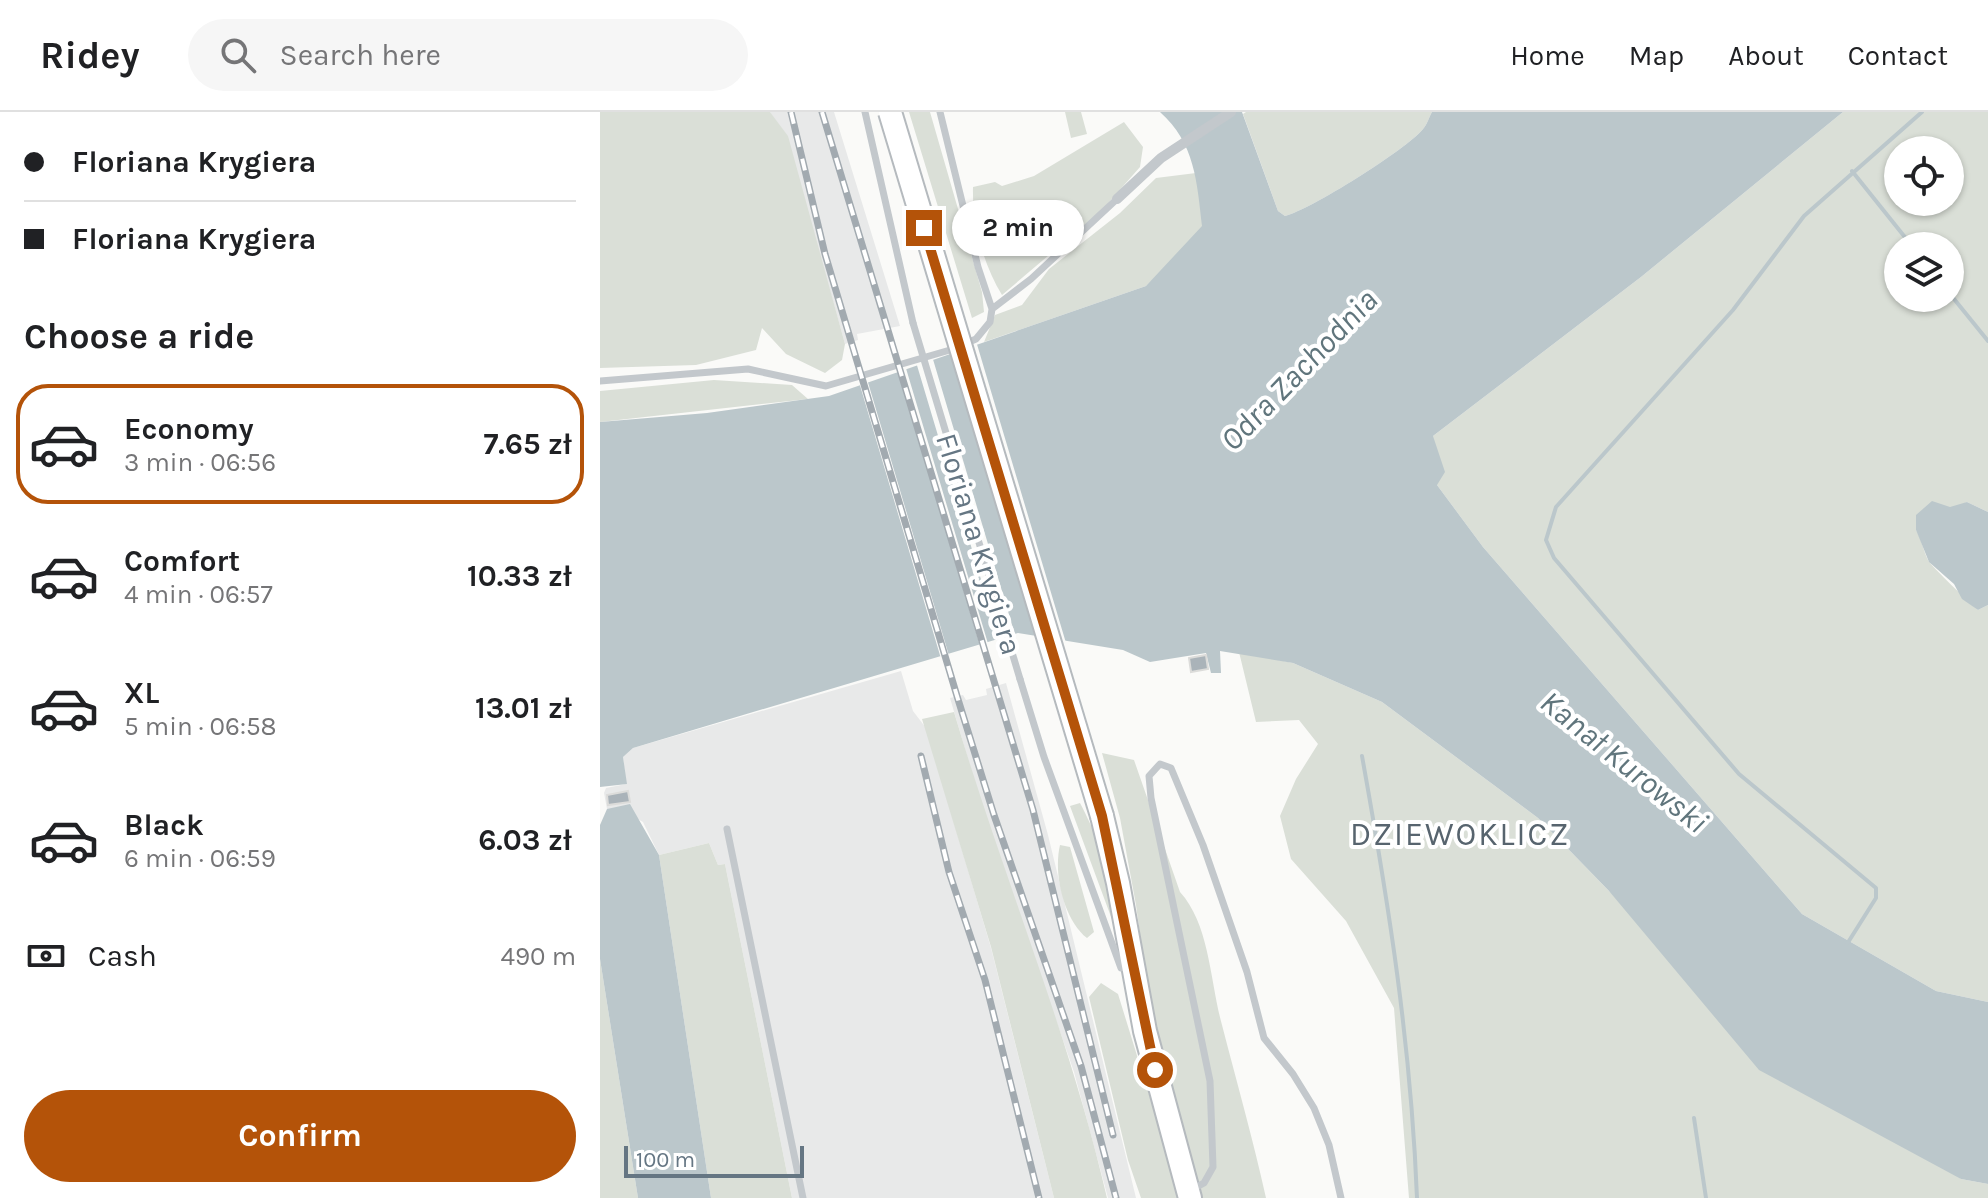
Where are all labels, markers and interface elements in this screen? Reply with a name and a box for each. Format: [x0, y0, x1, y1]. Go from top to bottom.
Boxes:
search box [188, 19, 748, 91]
text: Ridey [40, 33, 140, 78]
icon: search [216, 33, 260, 77]
text: Search here [280, 37, 441, 73]
text: Home [1510, 39, 1585, 72]
text: Map [1629, 39, 1684, 72]
text: About [1728, 39, 1804, 72]
text: Contact [1848, 39, 1948, 72]
map controls [1884, 136, 1964, 312]
button: locate [1884, 136, 1964, 216]
text: Floriana Krygiera [72, 144, 316, 180]
callout: 2 min [952, 200, 1084, 256]
route end [906, 210, 942, 246]
text: 2 min [982, 212, 1054, 243]
text: Floriana Krygiera [72, 221, 316, 257]
button: layers [1884, 232, 1964, 312]
water label: Odra Zachodnia [1213, 282, 1385, 458]
text: Choose a ride [24, 315, 254, 357]
icon: car [28, 408, 100, 480]
text: Economy [124, 411, 254, 447]
text: 7.65 zł [483, 426, 572, 462]
street label: Floriana Krygiera [928, 429, 1030, 659]
text: 3 min · 06:56 [124, 447, 276, 478]
icon: car [28, 540, 100, 612]
text: Comfort [124, 543, 240, 579]
text: 10.33 zł [467, 558, 572, 594]
text: 4 min · 06:57 [124, 579, 273, 610]
icon: car [28, 672, 100, 744]
text: XL [124, 675, 159, 711]
water label: Kanał Kurowski [1533, 683, 1715, 841]
text: 13.01 zł [475, 690, 572, 726]
text: 5 min · 06:58 [124, 711, 277, 742]
icon: car [28, 804, 100, 876]
text: Black [124, 807, 204, 843]
district label: DZIEWOKLICZ [1350, 816, 1570, 853]
text: 6.03 zł [478, 822, 572, 858]
text: 6 min · 06:59 [124, 843, 276, 874]
icon: cash [24, 934, 68, 978]
text: Cash [88, 938, 157, 974]
text: 490 m [500, 941, 576, 972]
route start [1137, 1052, 1173, 1088]
button: Confirm [24, 1090, 576, 1182]
scale bar [624, 1142, 804, 1178]
text: 100 m [636, 1147, 695, 1173]

